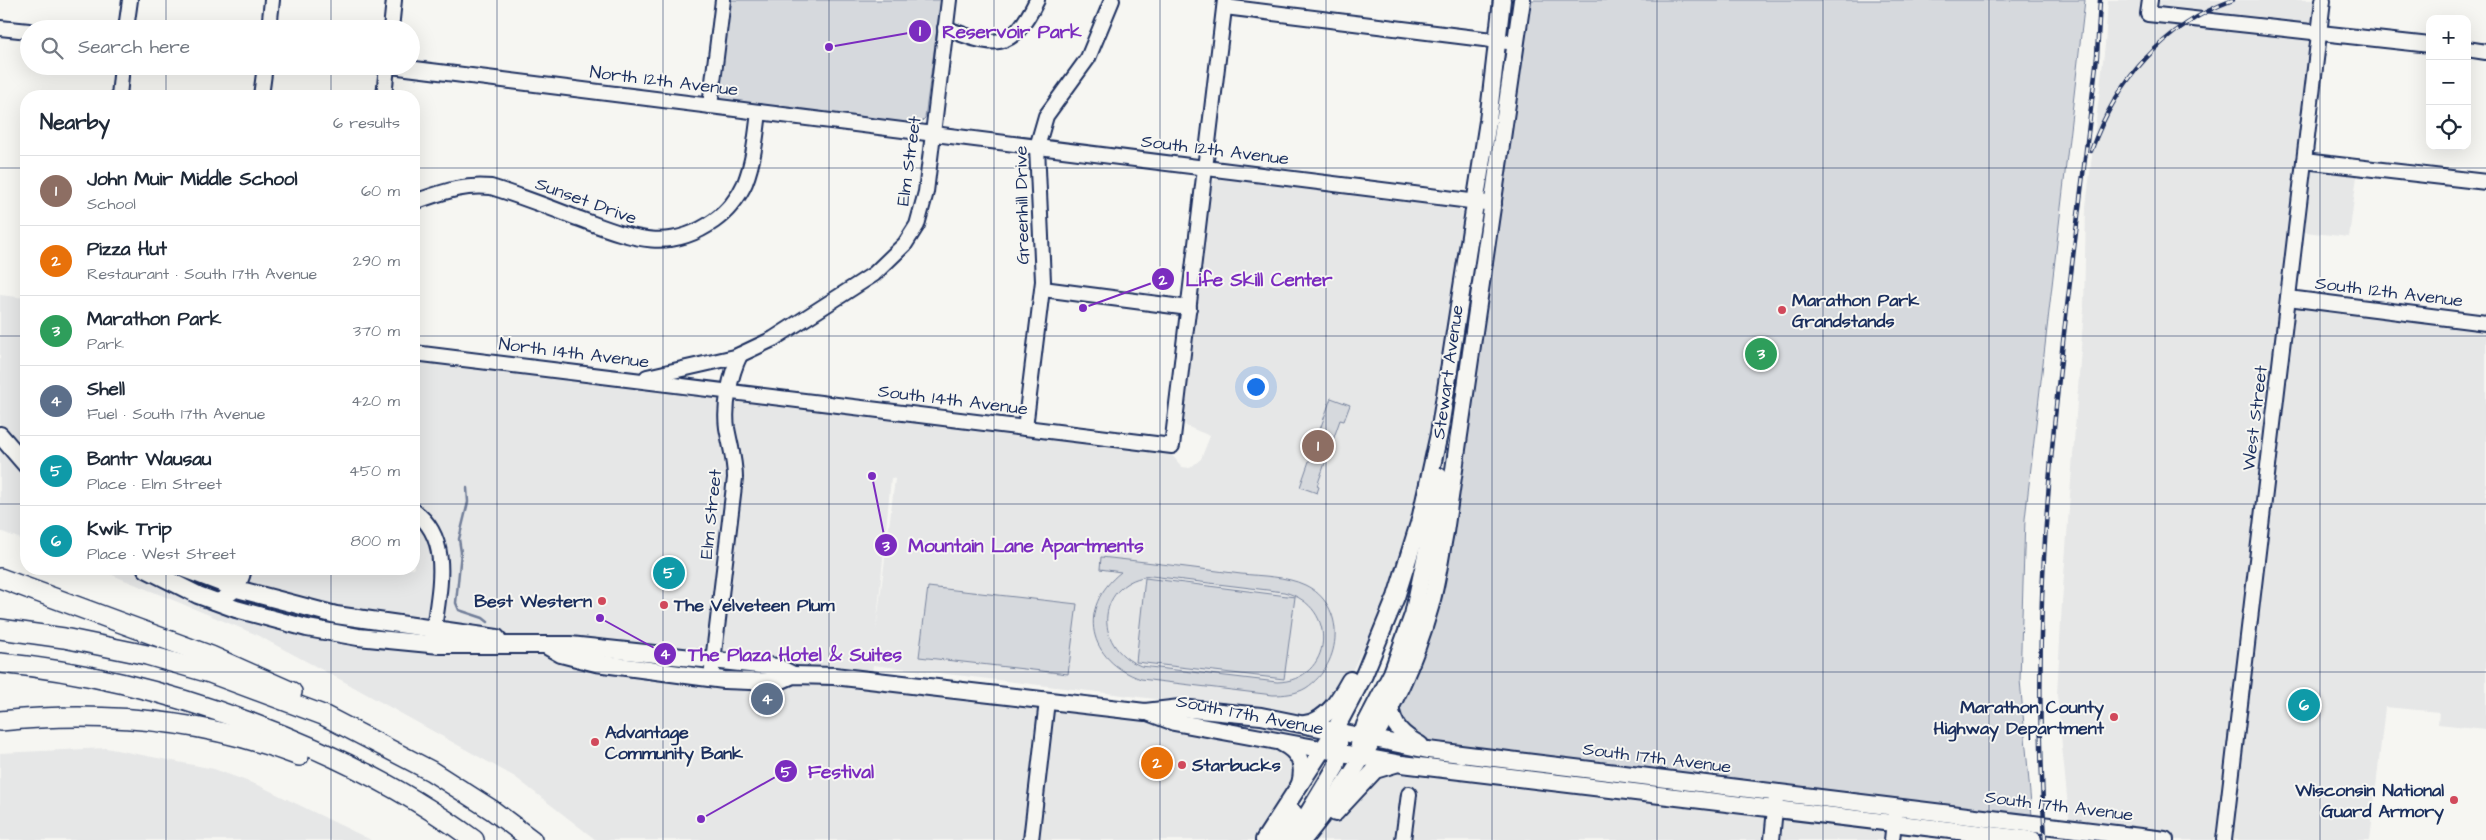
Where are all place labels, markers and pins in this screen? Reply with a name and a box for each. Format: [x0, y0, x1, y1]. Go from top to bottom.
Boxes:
callout: Reservoir Park [908, 14, 1092, 48]
callout: Life Skill Center [1150, 262, 1343, 296]
place label: Marathon Park Grandstands [1792, 288, 1920, 334]
marker: Marathon Park Grandstands [1776, 304, 1788, 316]
pin: 3 [1745, 335, 1777, 373]
pin: 1 [1302, 427, 1334, 465]
callout: Mountain Lane Apartments [873, 528, 1154, 562]
pin: 5 [653, 554, 685, 592]
place label: Best Western [474, 589, 592, 614]
place label: The Velveteen Plum [673, 593, 835, 618]
marker: Best Western [596, 595, 608, 607]
marker: The Velveteen Plum [658, 599, 670, 611]
callout: The Plaza Hotel & Suites [653, 637, 912, 671]
pin: 4 [751, 680, 783, 718]
pin: 6 [2288, 686, 2320, 724]
place label: Marathon County Highway Department [1934, 695, 2105, 742]
marker: Marathon County Highway Department [2108, 711, 2120, 723]
place label: Advantage Community Bank [605, 720, 744, 767]
marker: Advantage Community Bank [589, 736, 601, 748]
pin: 2 [1141, 744, 1173, 782]
place label: Starbucks [1191, 753, 1281, 778]
callout: Festival [773, 754, 885, 788]
marker: Starbucks [1176, 759, 1188, 771]
place label: Wisconsin National Guard Armory [2294, 778, 2444, 825]
marker: Wisconsin National Guard Armory [2448, 794, 2460, 806]

